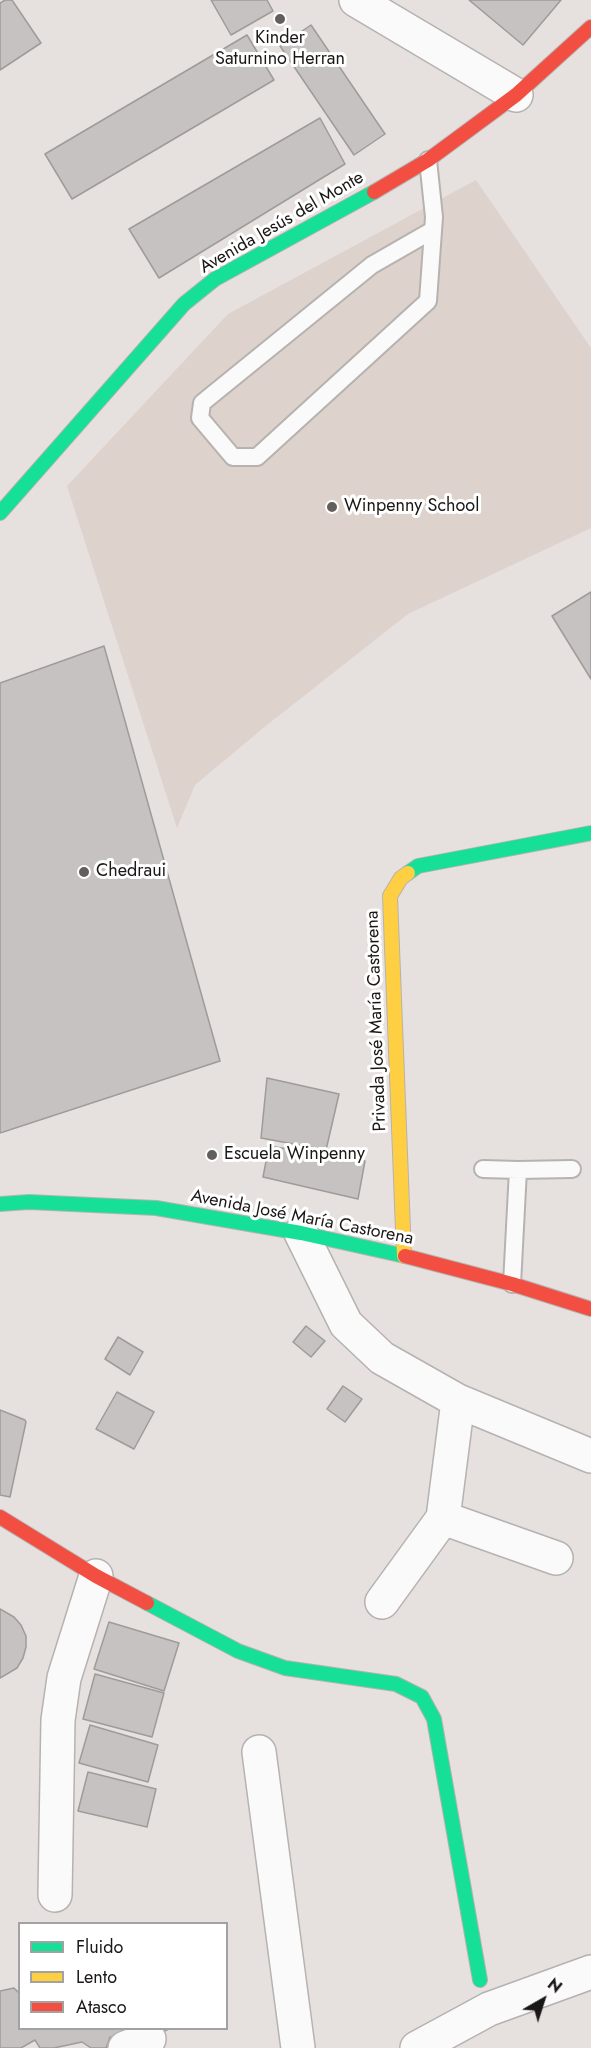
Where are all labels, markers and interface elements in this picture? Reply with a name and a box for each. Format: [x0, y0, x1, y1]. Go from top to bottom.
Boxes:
marker: Kinder Saturnino Herran [273, 12, 287, 26]
place label: Kinder Saturnino Herran [215, 28, 345, 70]
street label: Avenida Jesús del Monte [196, 167, 368, 279]
place label: Winpenny School [344, 496, 479, 518]
marker: Winpenny School [325, 500, 339, 514]
place label: Chedraui [96, 861, 166, 883]
marker: Chedraui [77, 865, 91, 879]
street label: Privada José María Castorena [362, 910, 392, 1132]
place label: Escuela Winpenny [224, 1144, 365, 1166]
marker: Escuela Winpenny [205, 1148, 219, 1162]
street label: Avenida José María Castorena [189, 1186, 415, 1250]
legend [18, 1922, 228, 2030]
text: Fluido [76, 1934, 123, 1960]
text: Lento [76, 1964, 117, 1990]
north arrow [513, 1970, 573, 2030]
text: N [542, 1973, 567, 1999]
text: Atasco [76, 1994, 127, 2020]

